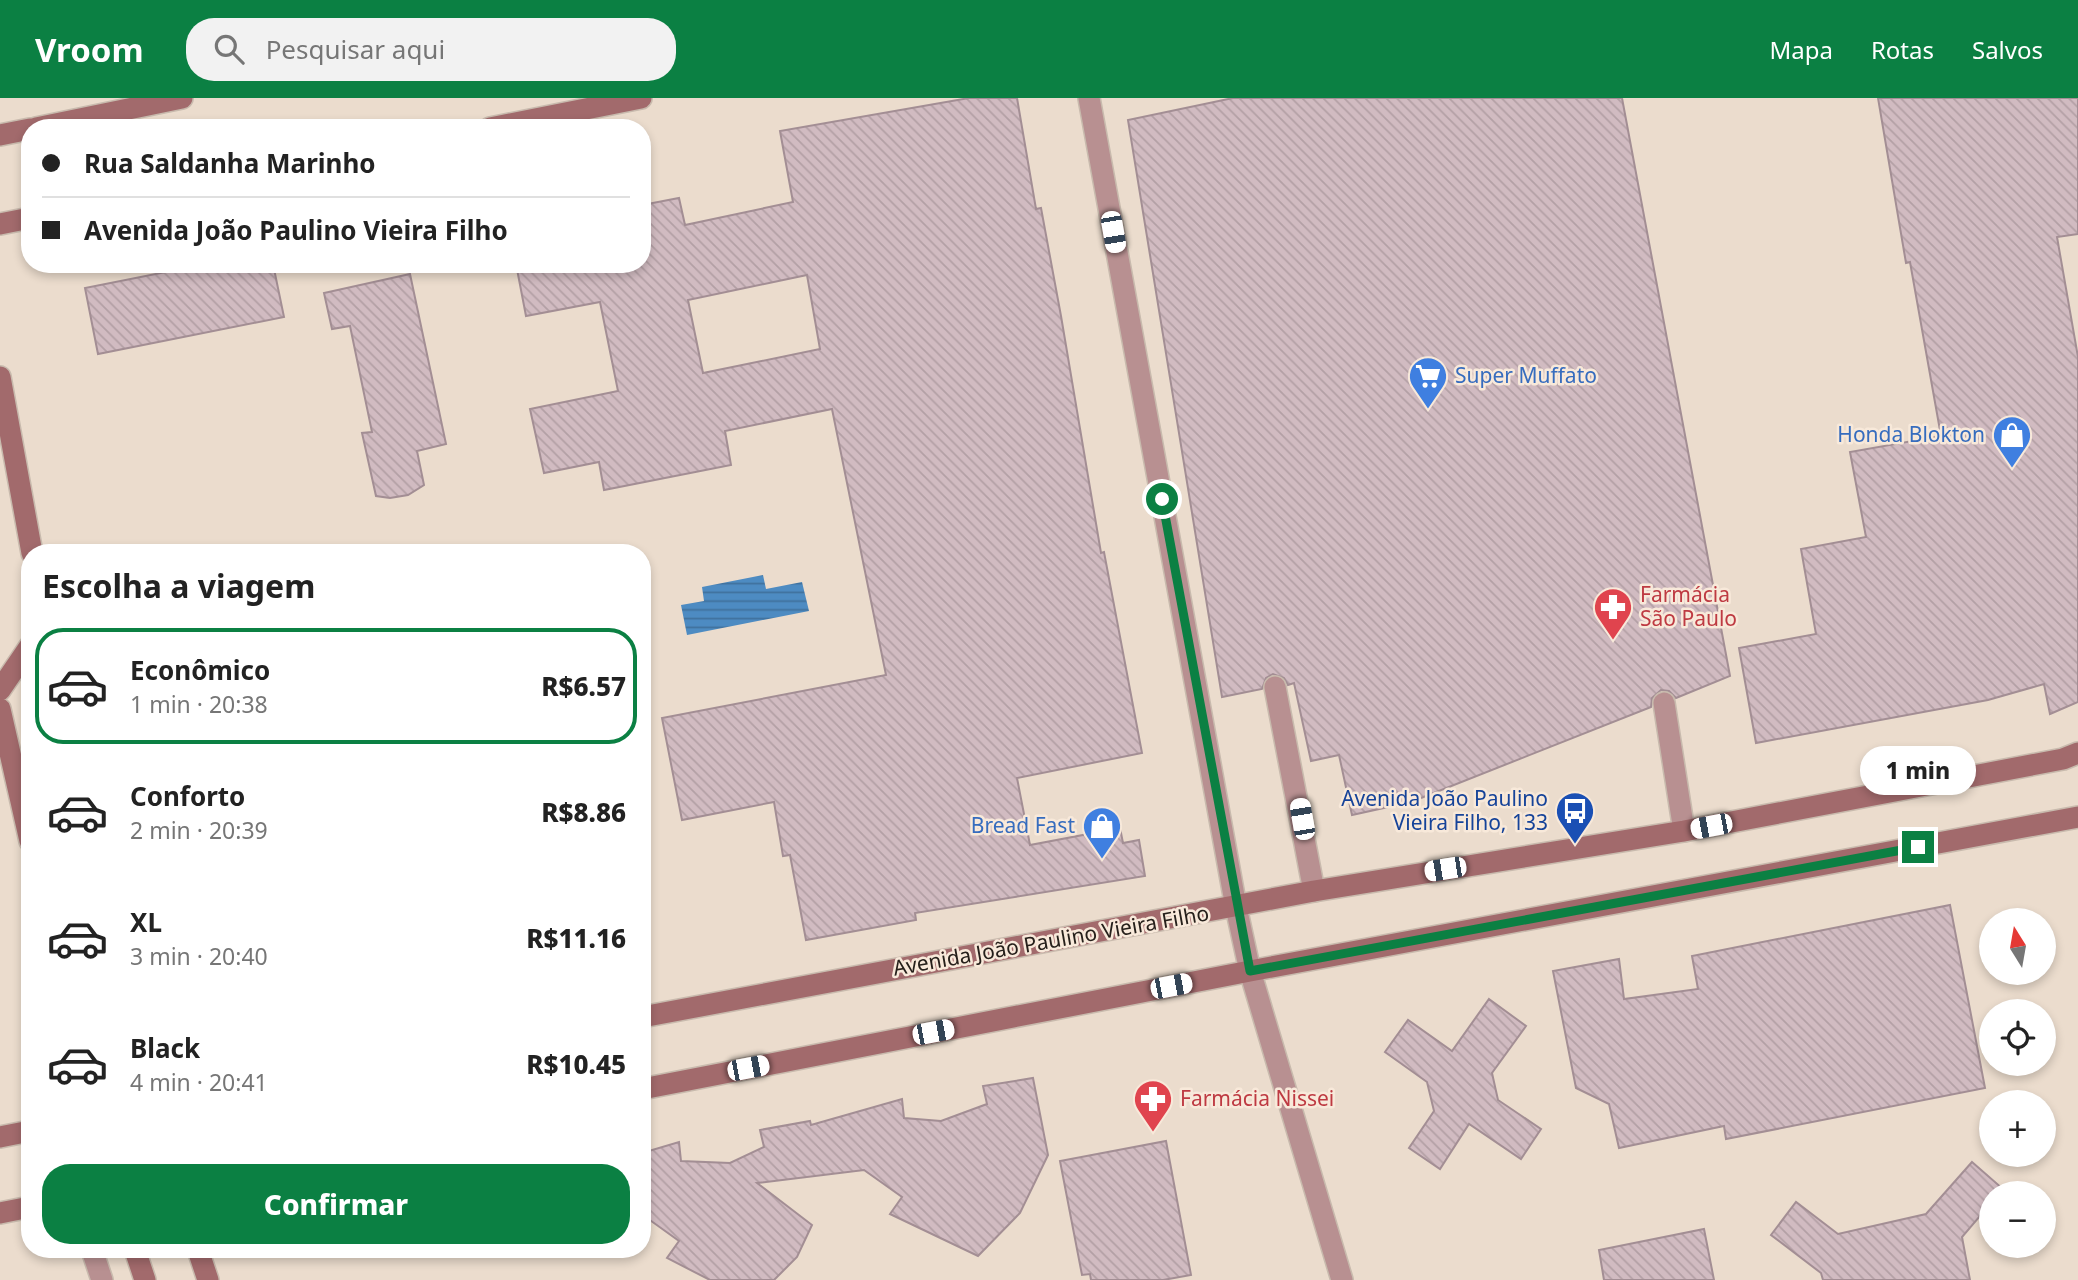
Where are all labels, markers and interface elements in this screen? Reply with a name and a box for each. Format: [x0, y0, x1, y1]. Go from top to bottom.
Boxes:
search box [186, 18, 676, 81]
text: Vroom [35, 27, 144, 72]
icon: search [210, 30, 248, 68]
text: Pesquisar aqui [266, 31, 445, 67]
text: Mapa [1769, 33, 1833, 66]
text: Rotas [1871, 33, 1934, 66]
text: Salvos [1972, 33, 2043, 66]
text: Rua Saldanha Marinho [84, 145, 376, 181]
car [1100, 209, 1127, 255]
text: Avenida João Paulino Vieira Filho [84, 212, 508, 248]
supermarket icon: Super Muffato [1407, 355, 1449, 410]
place label: Super Muffato [1455, 361, 1597, 389]
shop icon: Honda Blokton [1991, 414, 2033, 469]
place label: Honda Blokton [1837, 420, 1985, 448]
route start [1146, 483, 1178, 515]
text: Escolha a viagem [42, 564, 315, 607]
place label: Farmácia São Paulo [1640, 580, 1737, 632]
pharmacy icon: Farmácia São Paulo [1592, 586, 1634, 641]
text: Econômico [130, 652, 270, 688]
icon: car [46, 655, 109, 718]
text: R$6.57 [541, 668, 626, 704]
text: 1 min · 20:38 [130, 688, 268, 720]
callout: 1 min [1860, 746, 1976, 794]
text: 1 min [1886, 754, 1950, 786]
text: Conforto [130, 778, 245, 814]
icon: car [46, 781, 109, 844]
place label: Avenida João Paulino Vieira Filho, 133 [1341, 784, 1548, 836]
bus stop icon: Avenida João Paulino Vieira Filho, 133 [1554, 790, 1596, 845]
text: R$8.86 [541, 794, 626, 830]
car [1289, 796, 1316, 842]
shop icon: Bread Fast [1081, 805, 1123, 860]
place label: Bread Fast [971, 811, 1075, 839]
car [1689, 812, 1734, 840]
text: 2 min · 20:39 [130, 814, 268, 846]
route end [1902, 831, 1934, 863]
car [1423, 855, 1468, 883]
street label: Avenida João Paulino Vieira Filho [891, 898, 1211, 982]
text: XL [130, 904, 162, 940]
icon: car [46, 907, 109, 970]
north arrow [1979, 908, 2056, 985]
map controls [1979, 908, 2056, 1258]
text: R$11.16 [526, 920, 626, 956]
text: 3 min · 20:40 [130, 940, 268, 972]
car [1149, 972, 1194, 1000]
button: locate [1979, 999, 2056, 1076]
car [911, 1018, 956, 1046]
text: Black [130, 1030, 200, 1066]
icon: car [46, 1033, 109, 1096]
text: R$10.45 [526, 1046, 626, 1082]
car [726, 1054, 771, 1082]
text: 4 min · 20:41 [130, 1066, 268, 1098]
pharmacy icon: Farmácia Nissei [1132, 1078, 1174, 1133]
place label: Farmácia Nissei [1180, 1084, 1334, 1112]
button: + [1979, 1090, 2056, 1167]
button: Confirmar [42, 1164, 630, 1244]
button: − [1979, 1181, 2056, 1258]

